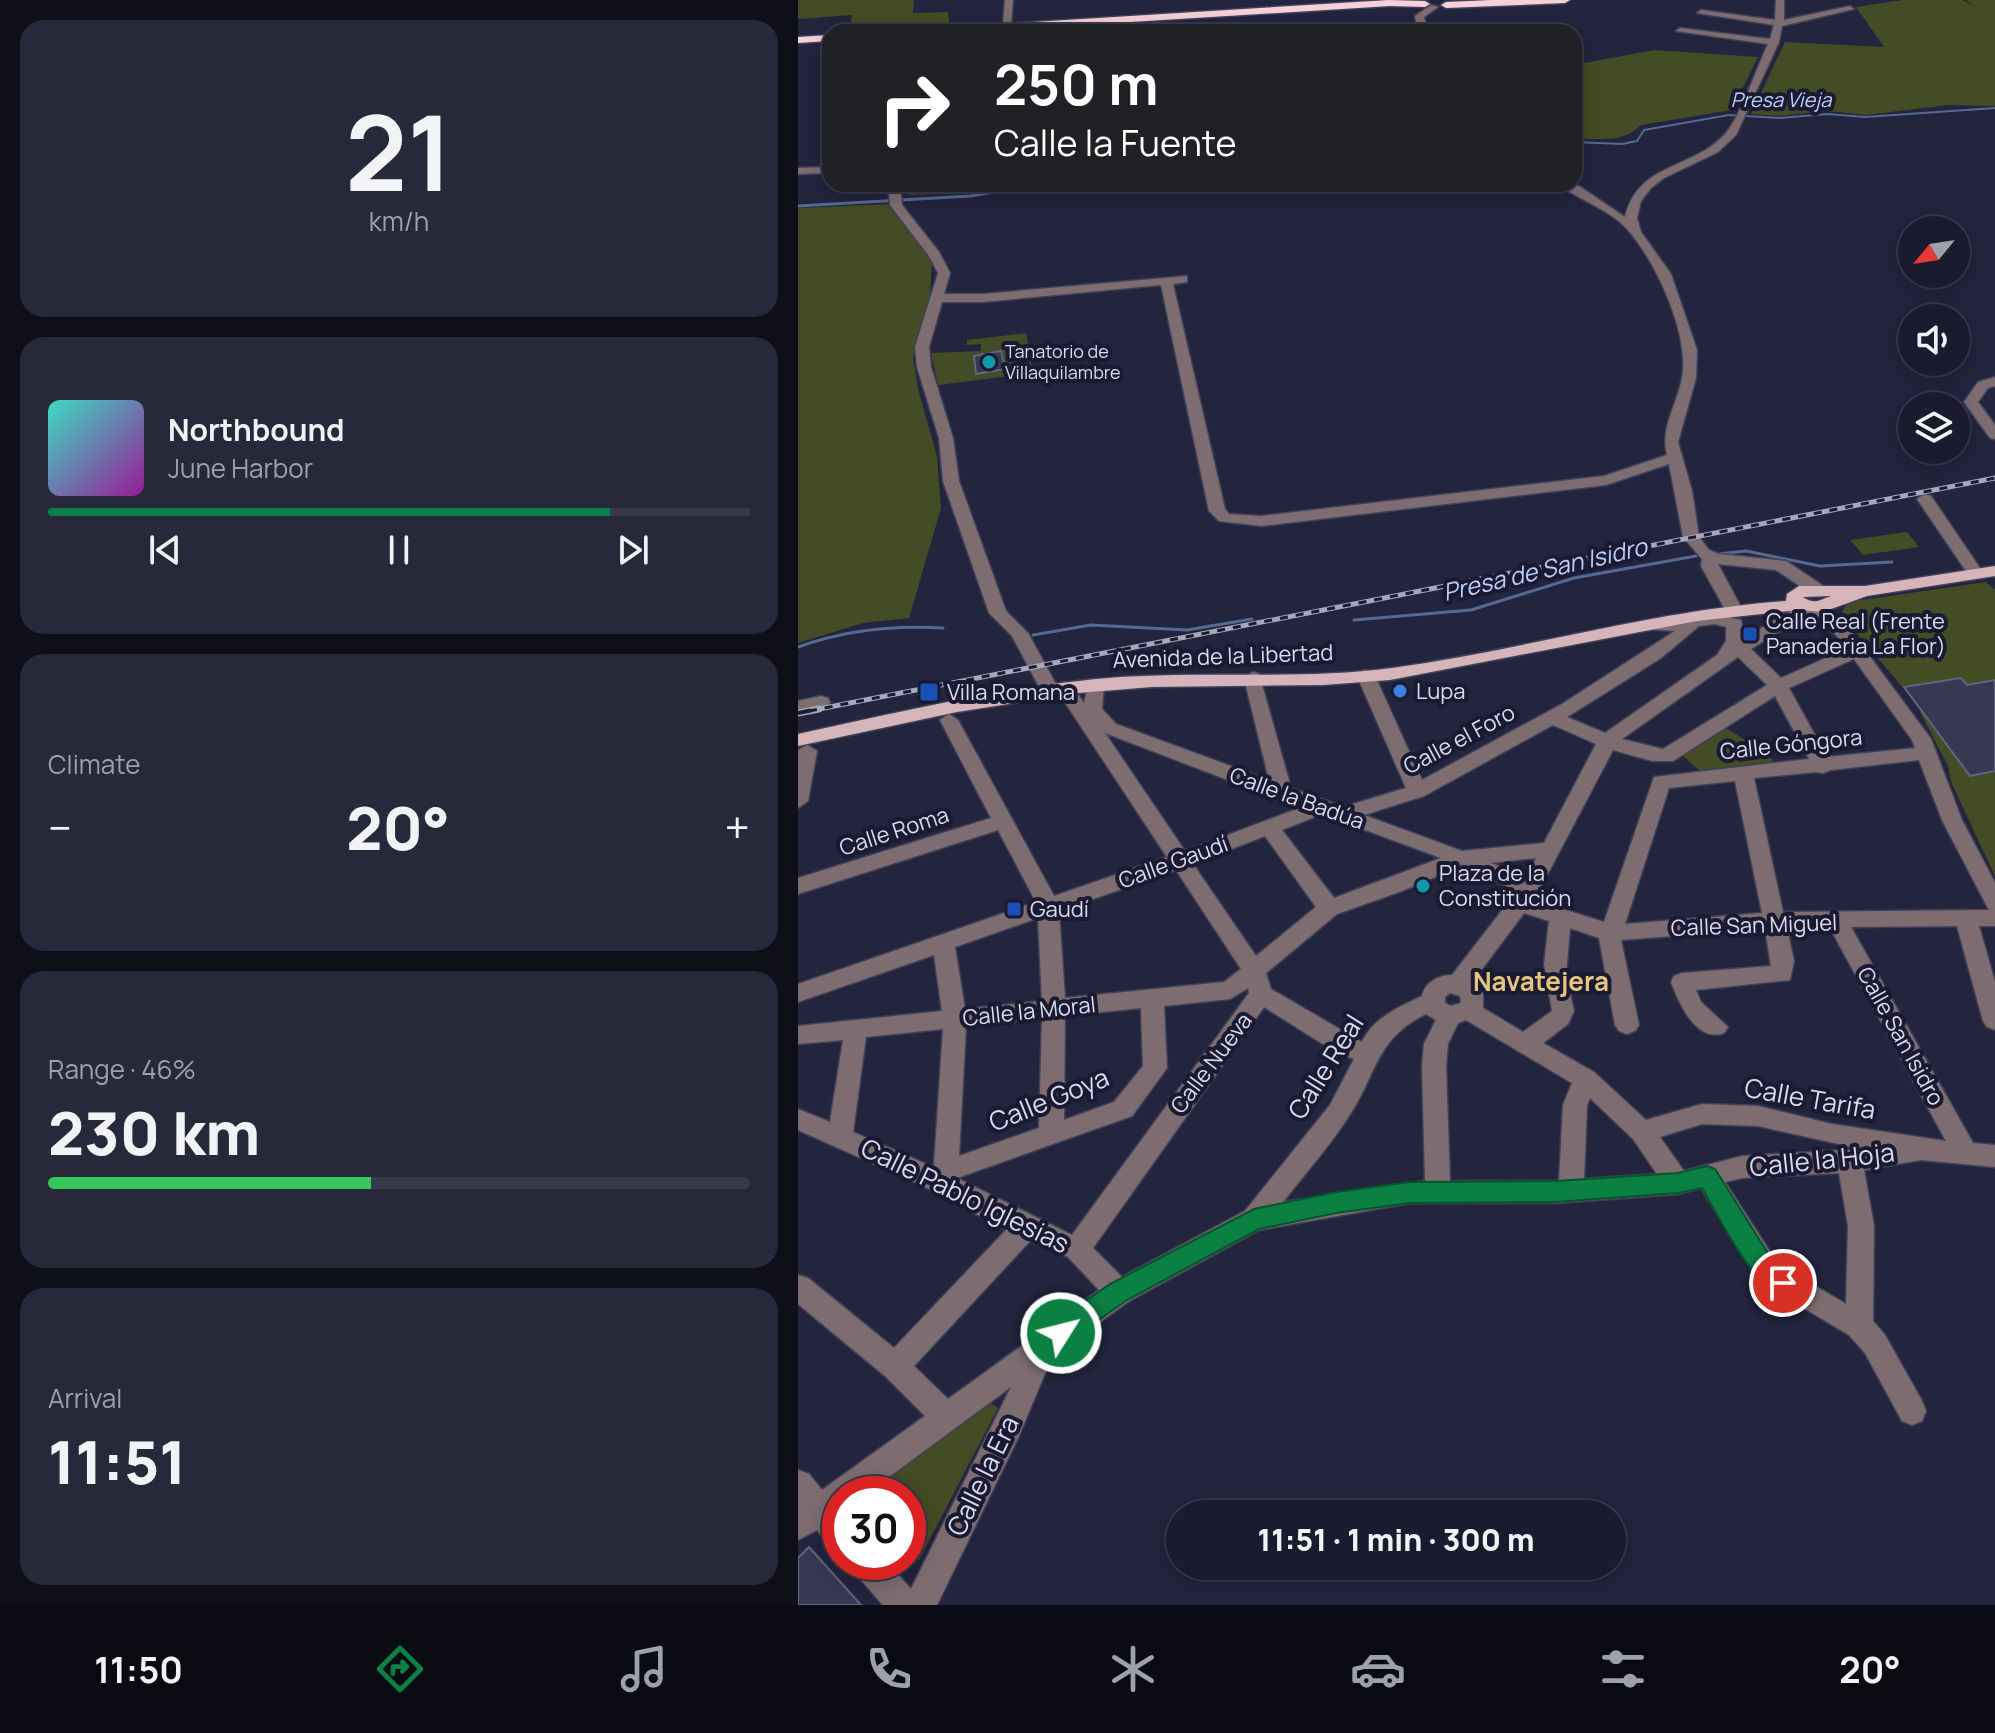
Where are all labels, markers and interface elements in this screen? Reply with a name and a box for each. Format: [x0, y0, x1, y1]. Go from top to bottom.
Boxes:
text: 250 m [994, 45, 1159, 122]
icon: right [862, 56, 966, 160]
text: 21 [345, 80, 453, 222]
water label: Presa Vieja [1731, 86, 1832, 113]
text: Calle la Fuente [994, 118, 1237, 167]
text: km/h [369, 203, 429, 239]
north arrow [1898, 216, 1970, 288]
map controls [1898, 216, 1970, 464]
button: sound [1898, 304, 1970, 376]
place label: Tanatorio de Villaquilambre [1005, 339, 1121, 384]
marker: Tanatorio de Villaquilambre [980, 353, 998, 371]
button: layers [1898, 392, 1970, 464]
text: Northbound [168, 409, 345, 450]
text: June Harbor [168, 450, 313, 486]
icon: previous [143, 528, 187, 572]
icon: pause [377, 528, 421, 572]
icon: next [611, 528, 655, 572]
water label: Presa de San Isidro [1439, 529, 1652, 608]
place label: Calle Real (Frente Panaderia La Flor) [1766, 606, 1946, 661]
marker: Calle Real (Frente Panaderia La Flor) [1741, 625, 1759, 643]
street label: Avenida de la Libertad [1112, 637, 1334, 675]
place label: Lupa [1416, 676, 1466, 706]
place label: Villa Romana [947, 677, 1075, 707]
marker: Villa Romana [918, 681, 940, 703]
marker: Lupa [1391, 682, 1409, 700]
street label: Calle el Foro [1398, 697, 1520, 781]
street label: Calle Góngora [1718, 722, 1864, 766]
text: Climate [48, 746, 140, 782]
street label: Calle la Badúa [1225, 760, 1369, 836]
text: 20° [346, 786, 450, 868]
text: − [48, 797, 72, 857]
text: + [725, 797, 750, 857]
street label: Calle Roma [836, 799, 952, 863]
street label: Calle Gaudí [1114, 828, 1232, 896]
place label: Plaza de la Constitución [1439, 858, 1571, 913]
marker: Plaza de la Constitución [1414, 877, 1432, 895]
place label: Gaudí [1030, 894, 1089, 924]
marker: Gaudí [1005, 900, 1023, 918]
street label: Calle San Miguel [1670, 907, 1838, 943]
street label: Calle San Isidro [1850, 961, 1952, 1111]
district label: Navatejera [1473, 963, 1609, 999]
street label: Calle la Moral [961, 989, 1097, 1033]
street label: Calle Nueva [1163, 1007, 1259, 1119]
street label: Calle Real [1279, 1007, 1372, 1126]
text: Range · 46% [48, 1051, 196, 1087]
street label: Calle Goya [983, 1059, 1114, 1139]
street label: Calle Tarifa [1742, 1069, 1879, 1127]
text: 230 km [48, 1091, 260, 1173]
street label: Calle Pablo Iglesias [855, 1129, 1076, 1261]
street label: Calle la Hoja [1748, 1134, 1896, 1185]
pin [1749, 1249, 1817, 1317]
icon: arrive [1761, 1261, 1805, 1305]
position arrow [1019, 1291, 1103, 1375]
text: Arrival [48, 1380, 122, 1416]
street label: Calle la Era [938, 1410, 1027, 1542]
text: 11:51 [48, 1420, 186, 1502]
speed limit sign: 30 [822, 1476, 926, 1580]
text: 11:51 · 1 min · 300 m [1258, 1519, 1534, 1560]
icon: directions [372, 1641, 428, 1697]
icon: music [616, 1641, 672, 1697]
icon: phone [861, 1641, 917, 1697]
icon: climate [1105, 1641, 1161, 1697]
icon: car [1350, 1641, 1406, 1697]
icon: filters [1595, 1641, 1651, 1697]
text: 11:50 [94, 1645, 183, 1694]
text: 20° [1839, 1645, 1901, 1694]

